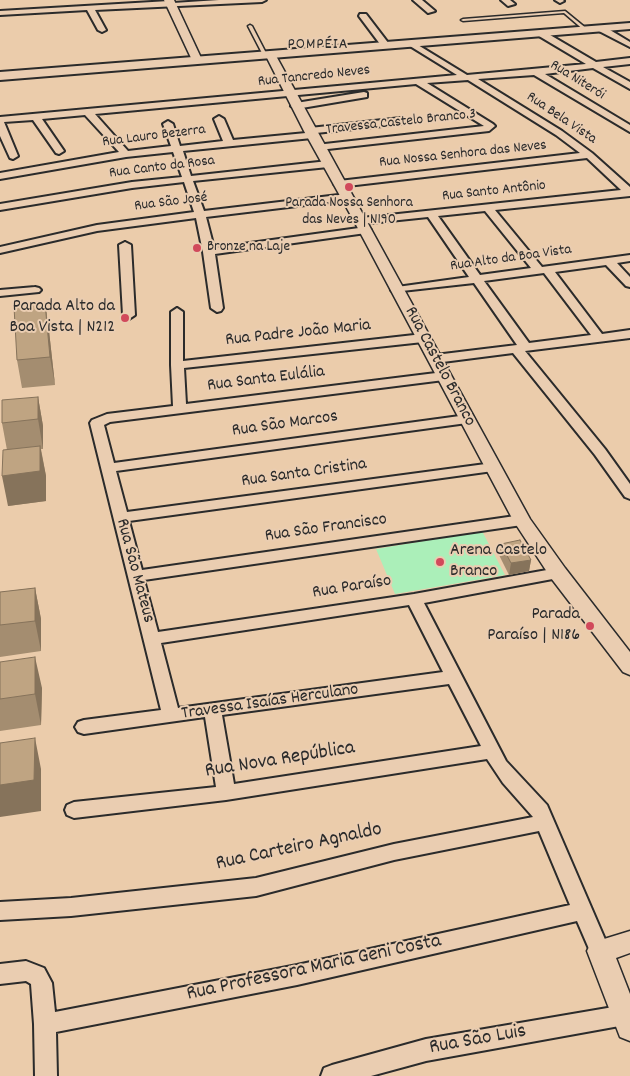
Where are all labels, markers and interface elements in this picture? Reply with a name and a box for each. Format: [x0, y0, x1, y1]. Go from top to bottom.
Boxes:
district label: POMPÉIA [287, 36, 349, 56]
street label: Rua Niterói [546, 57, 608, 105]
street label: Rua Tancredo Neves [257, 62, 371, 92]
street label: Rua Bela Vista [522, 89, 600, 149]
street label: Travessa Castelo Branco 3 [325, 106, 477, 140]
street label: Rua Lauro Bezerra [101, 122, 207, 152]
street label: Rua Nossa Senhora das Neves [378, 137, 548, 173]
street label: Rua Canto da Rosa [108, 153, 216, 183]
street label: Rua Santo Antônio [441, 178, 547, 206]
marker: Parada Nossa Senhora das Neves | N190 [343, 181, 355, 193]
street label: Rua São José [133, 190, 209, 216]
place label: Parada Nossa Senhora das Neves | N190 [285, 195, 413, 230]
place label: Bronze na Laje [207, 239, 290, 257]
marker: Bronze na Laje [191, 242, 203, 254]
street label: Rua Alto da Boa Vista [449, 242, 573, 276]
place label: Parada Alto da Boa Vista | N212 [10, 297, 115, 340]
street label: Rua Castelo Branco [398, 304, 480, 430]
marker: Parada Alto da Boa Vista | N212 [119, 312, 131, 324]
street label: Rua Padre João Maria [224, 316, 372, 352]
street label: Rua Santa Eulália [206, 362, 326, 398]
street label: Rua São Marcos [231, 407, 339, 443]
street label: Rua Santa Cristina [240, 455, 368, 493]
street label: Rua São Francisco [264, 510, 388, 548]
street label: Rua São Mateus [110, 517, 158, 625]
place label: Arena Castelo Branco [450, 541, 547, 584]
marker: Arena Castelo Branco [434, 556, 446, 568]
street label: Rua Paraíso [311, 571, 393, 605]
place label: Parada Paraíso | N186 [487, 605, 580, 648]
marker: Parada Paraíso | N186 [584, 620, 596, 632]
street label: Travessa Isaías Herculano [180, 680, 360, 726]
street label: Rua Nova República [203, 737, 357, 785]
street label: Rua Carteiro Agnaldo [214, 818, 384, 878]
street label: Rua Professora Maria Geni Costa [184, 930, 444, 1008]
street label: Rua São Luis [427, 1020, 529, 1062]

